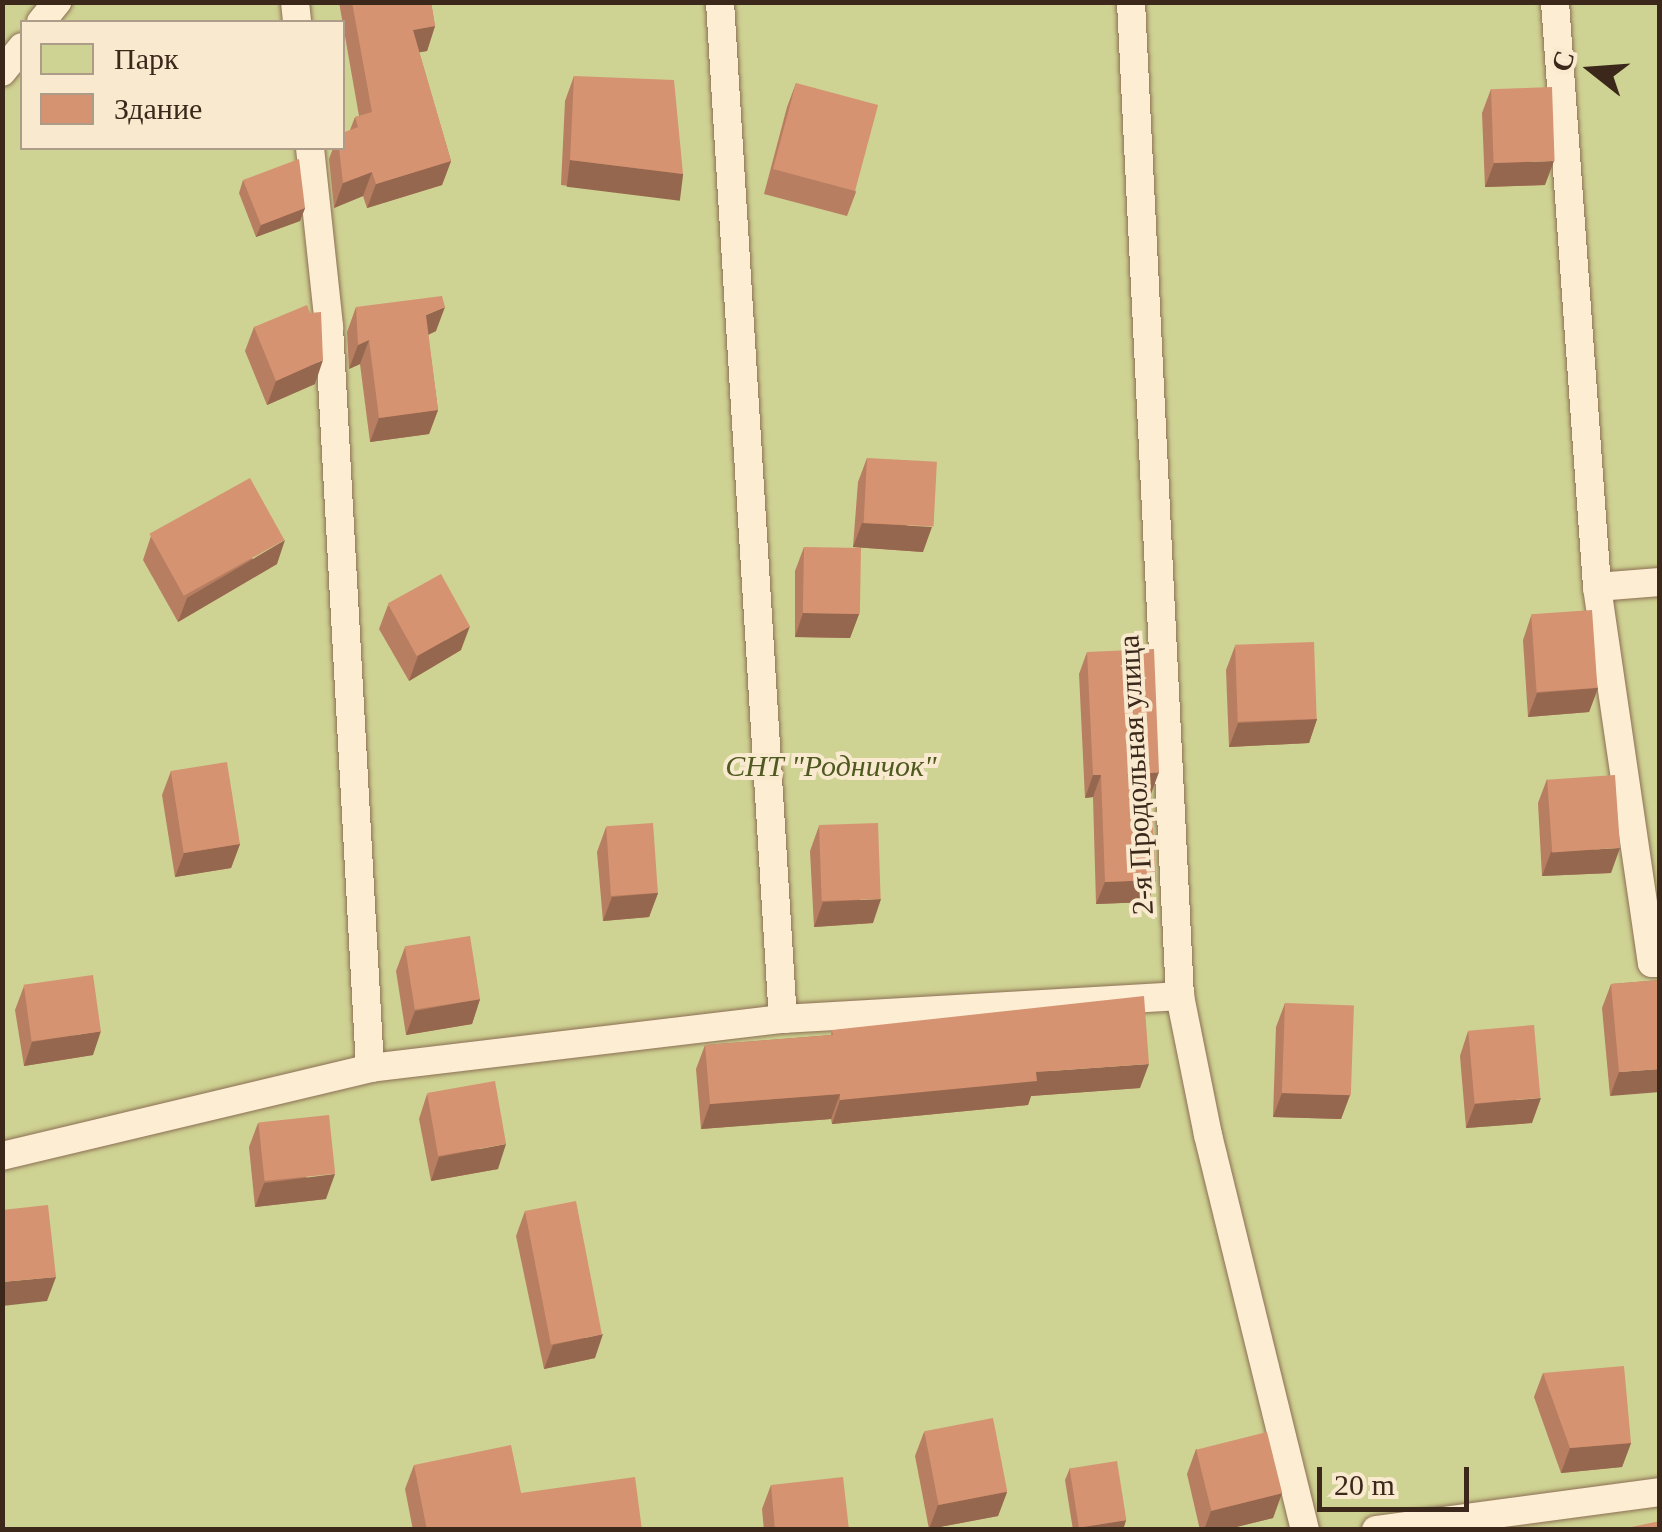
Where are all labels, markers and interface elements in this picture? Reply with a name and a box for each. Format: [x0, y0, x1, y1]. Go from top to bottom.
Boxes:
legend [20, 20, 345, 150]
north arrow [1542, 20, 1642, 120]
text: Парк [114, 42, 179, 75]
text: С [1545, 47, 1581, 75]
text: Здание [114, 92, 202, 125]
street label: 2-я Продольная улица [1111, 634, 1161, 916]
park label: СНТ "Родничок" [725, 748, 937, 784]
scale bar [1322, 1447, 1474, 1509]
text: 20 m [1334, 1468, 1395, 1501]

